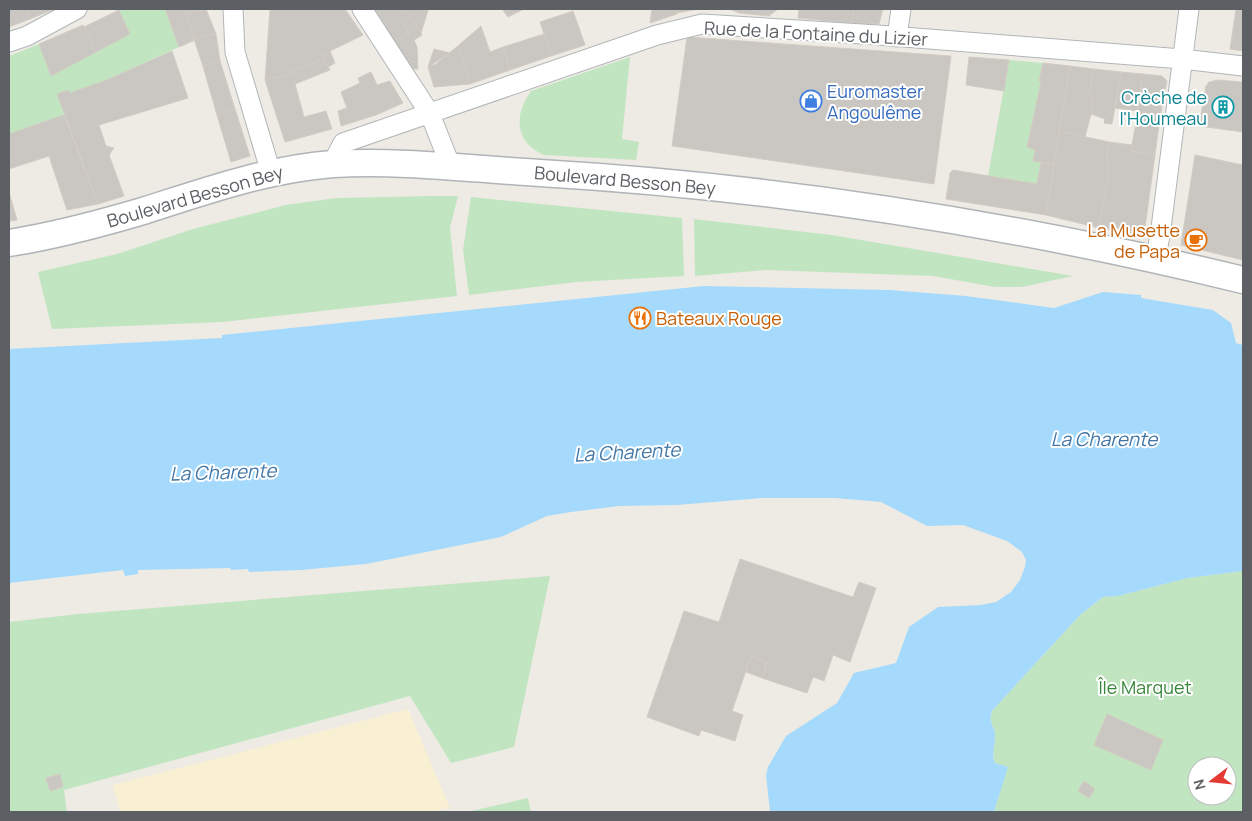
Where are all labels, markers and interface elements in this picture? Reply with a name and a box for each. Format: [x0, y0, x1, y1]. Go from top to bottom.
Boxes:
street label: Rue de la Fontaine du Lizier [703, 15, 929, 51]
place label: Euromaster Angoulême [827, 79, 924, 124]
place label: Crèche de l'Houmeau [1120, 85, 1207, 130]
shop icon: Euromaster Angoulême [799, 89, 823, 113]
building icon: Crèche de l'Houmeau [1211, 95, 1235, 119]
street label: Boulevard Besson Bey [104, 159, 286, 233]
street label: Boulevard Besson Bey [533, 160, 717, 200]
place label: La Musette de Papa [1088, 218, 1180, 263]
cafe icon: La Musette de Papa [1184, 228, 1208, 252]
restaurant icon: Bateaux Rouge [628, 306, 652, 330]
place label: Bateaux Rouge [656, 306, 782, 330]
water label: La Charente [1051, 426, 1159, 452]
water label: La Charente [573, 436, 683, 468]
water label: La Charente [169, 457, 279, 487]
park label: Île Marquet [1097, 675, 1192, 699]
north arrow [1187, 756, 1237, 806]
text: N [1189, 777, 1210, 792]

